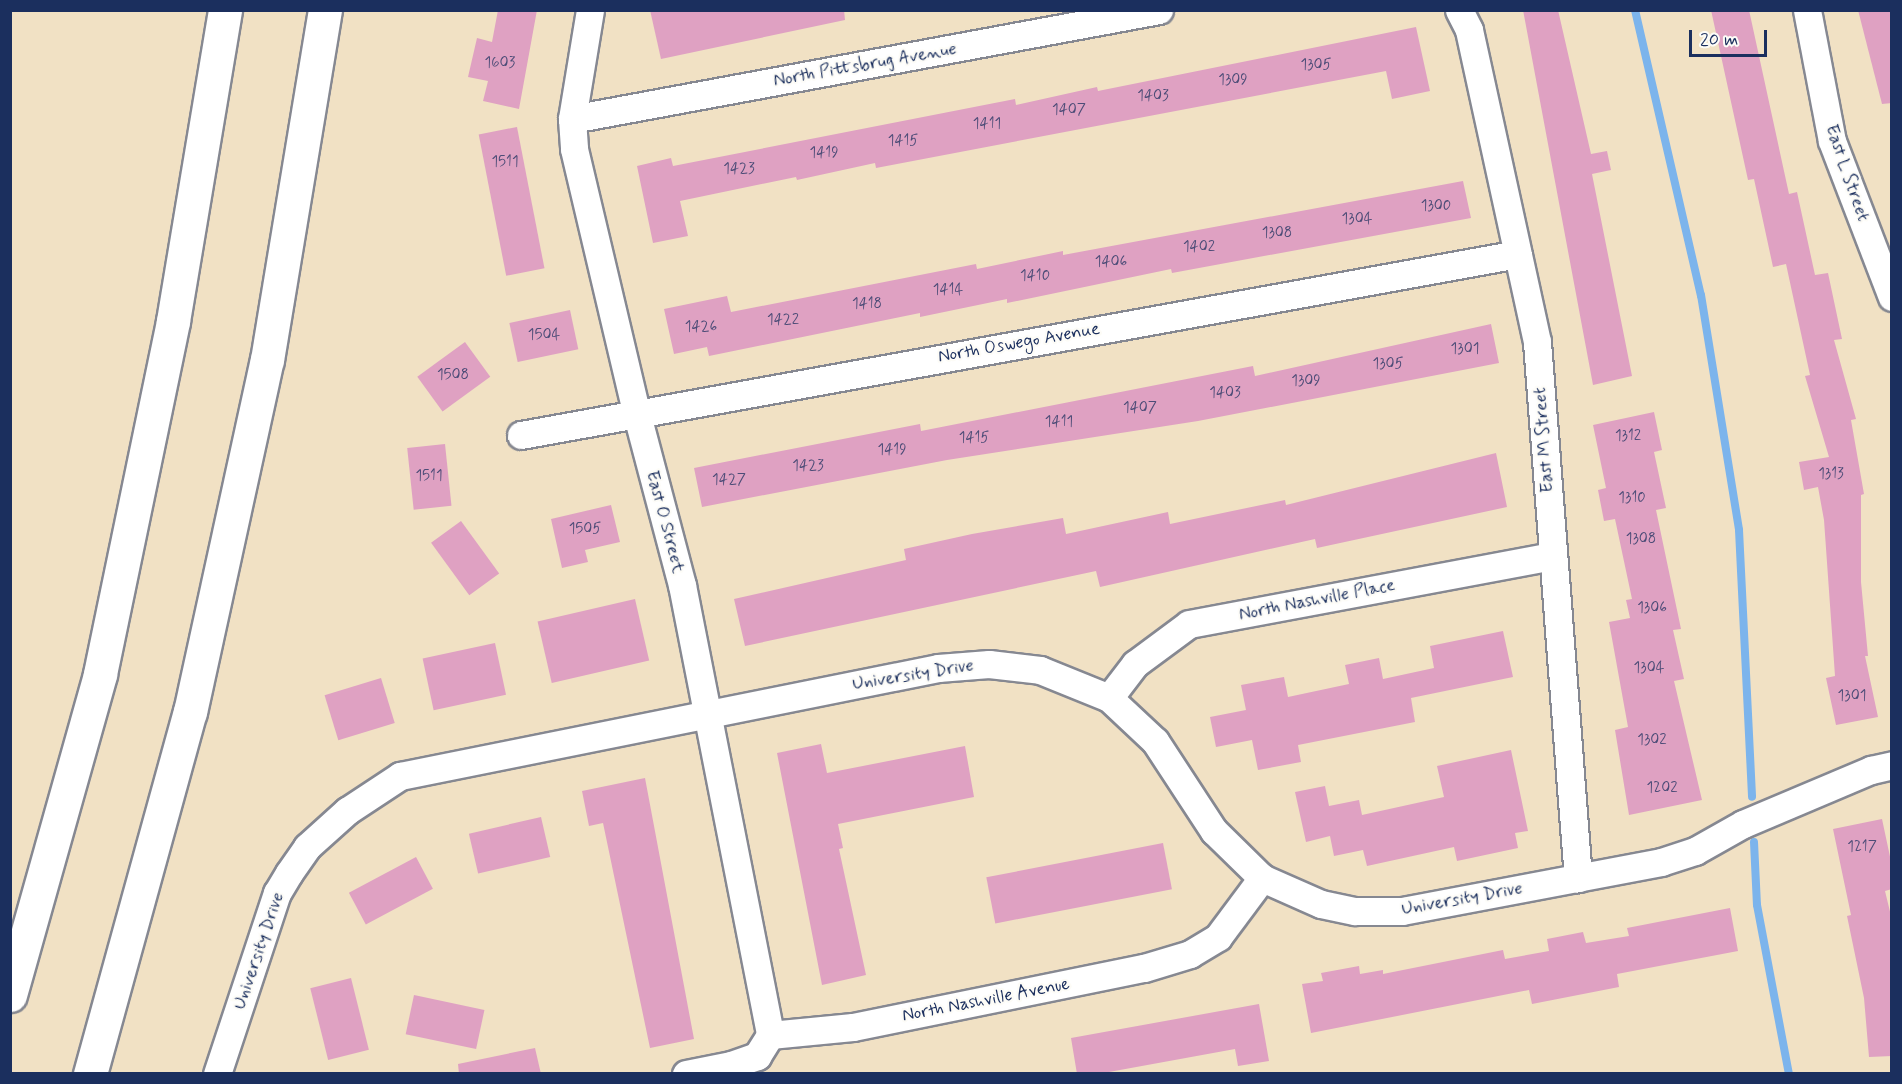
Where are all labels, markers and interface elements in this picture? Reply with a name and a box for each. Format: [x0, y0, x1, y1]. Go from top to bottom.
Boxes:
scale bar [1692, 18, 1770, 56]
text: 20 m [1700, 28, 1738, 52]
street label: North Pittsbrug Avenue [773, 38, 957, 92]
house number: 1603 [485, 55, 515, 73]
house number: 1305 [1300, 57, 1332, 75]
house number: 1309 [1218, 72, 1248, 90]
house number: 1403 [1137, 88, 1169, 106]
house number: 1407 [1052, 102, 1086, 120]
house number: 1411 [973, 116, 1001, 134]
street label: East L Street [1820, 120, 1874, 226]
house number: 1415 [888, 133, 918, 151]
house number: 1419 [809, 145, 839, 163]
house number: 1511 [491, 154, 519, 172]
house number: 1423 [723, 161, 755, 179]
house number: 1300 [1421, 198, 1451, 216]
house number: 1304 [1342, 211, 1372, 229]
house number: 1308 [1262, 225, 1292, 243]
house number: 1402 [1183, 239, 1215, 257]
house number: 1406 [1095, 254, 1127, 272]
house number: 1410 [1020, 268, 1050, 286]
house number: 1414 [933, 282, 963, 300]
house number: 1418 [852, 296, 882, 314]
house number: 1422 [767, 312, 799, 330]
street label: North Oswego Avenue [936, 318, 1102, 368]
house number: 1426 [685, 319, 717, 337]
house number: 1504 [528, 327, 560, 345]
house number: 1301 [1451, 341, 1479, 359]
house number: 1305 [1372, 356, 1404, 374]
house number: 1508 [437, 367, 469, 385]
house number: 1309 [1291, 373, 1321, 391]
house number: 1403 [1209, 385, 1241, 403]
street label: East M Street [1529, 385, 1559, 495]
house number: 1407 [1123, 400, 1157, 418]
house number: 1411 [1045, 414, 1073, 432]
house number: 1312 [1615, 428, 1641, 446]
house number: 1415 [959, 430, 989, 448]
house number: 1419 [877, 442, 907, 460]
house number: 1423 [792, 458, 824, 476]
house number: 1313 [1818, 466, 1844, 484]
house number: 1511 [415, 468, 443, 486]
street label: East O Street [641, 468, 689, 576]
house number: 1427 [712, 472, 746, 490]
house number: 1310 [1618, 490, 1646, 508]
house number: 1505 [569, 521, 601, 539]
house number: 1308 [1626, 531, 1656, 549]
street label: North Nashville Place [1238, 574, 1396, 626]
house number: 1306 [1637, 600, 1667, 618]
street label: University Drive [851, 655, 975, 695]
house number: 1304 [1634, 660, 1664, 678]
house number: 1301 [1838, 688, 1866, 706]
house number: 1302 [1637, 732, 1667, 750]
house number: 1202 [1647, 780, 1677, 798]
house number: 1217 [1847, 839, 1877, 857]
street label: University Drive [1400, 878, 1524, 920]
street label: University Drive [229, 890, 289, 1012]
street label: North Nashville Avenue [899, 973, 1073, 1027]

